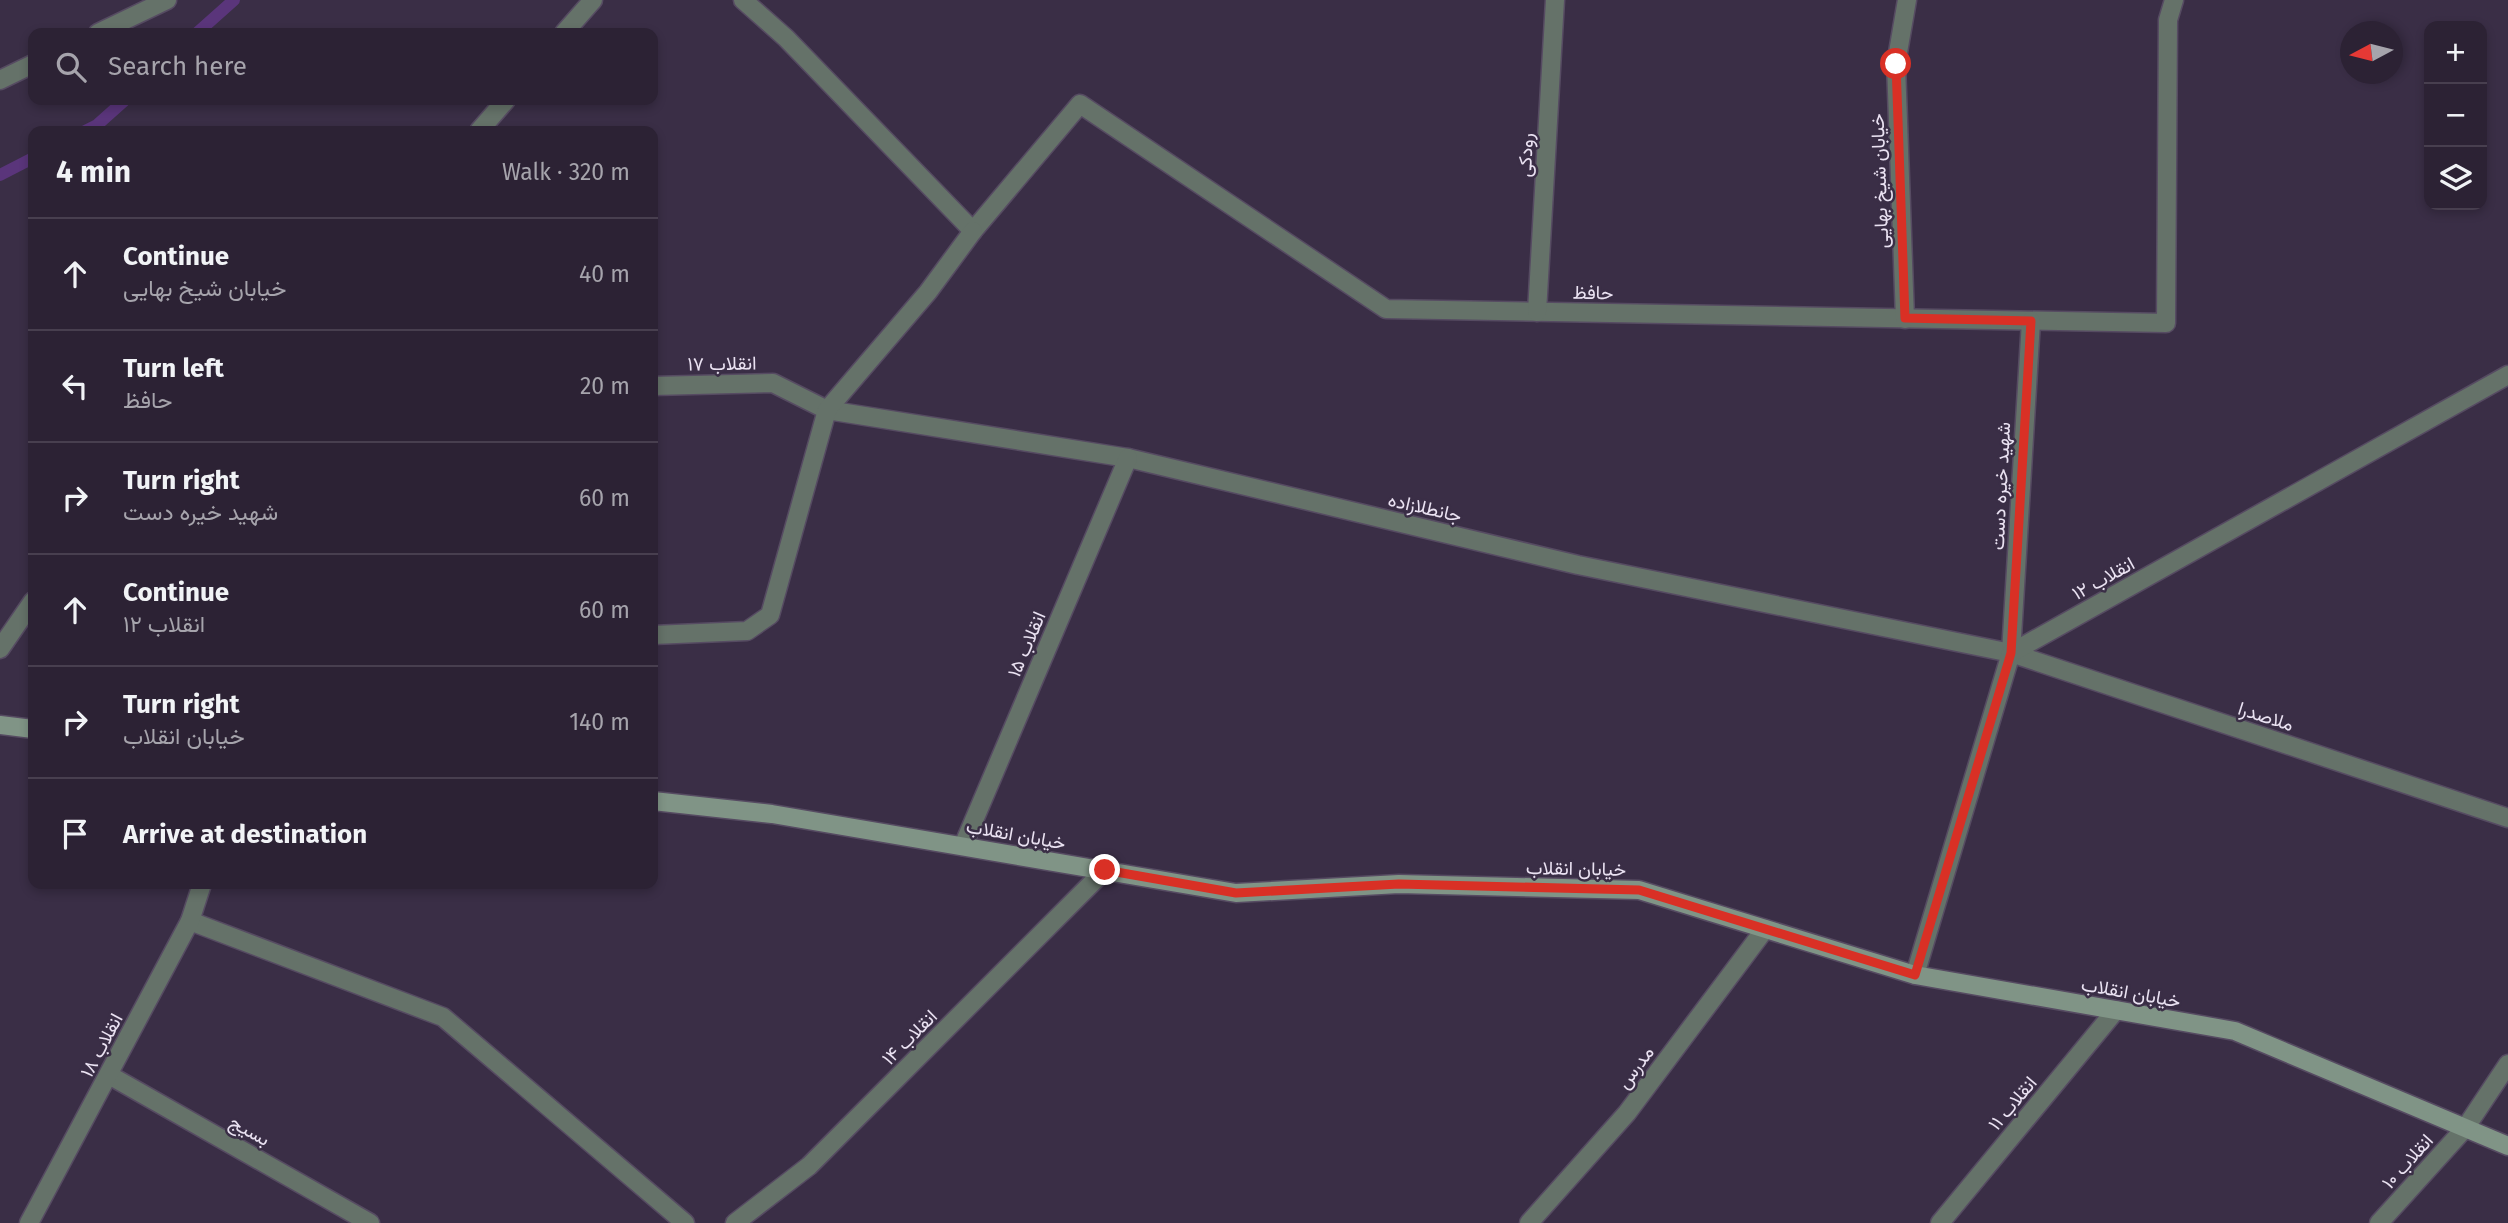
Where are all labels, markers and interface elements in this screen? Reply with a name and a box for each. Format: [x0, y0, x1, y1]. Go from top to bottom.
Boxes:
north arrow [2340, 21, 2403, 84]
map controls [2424, 21, 2487, 210]
button: + [2424, 21, 2487, 84]
search box [28, 28, 658, 105]
icon: search [52, 48, 90, 86]
route start [1880, 48, 1911, 79]
text: Search here [108, 51, 247, 82]
button: − [2424, 84, 2487, 147]
street label: خیابان شیخ بهایی [1866, 113, 1895, 249]
street label: رودکی [1513, 132, 1538, 178]
button: layers [2424, 147, 2487, 210]
text: 4 min [56, 154, 131, 190]
text: Walk · 320 m [502, 158, 630, 186]
text: Continue [123, 241, 229, 272]
icon: ahead [56, 255, 94, 293]
text: 40 m [579, 260, 630, 288]
text: خیابان شیخ بهایی [123, 274, 286, 302]
street label: حافظ [1572, 281, 1614, 304]
street label: انقلاب ۱۷ [687, 351, 757, 376]
text: Turn left [123, 353, 224, 384]
icon: left [56, 367, 94, 405]
text: 20 m [580, 372, 630, 400]
text: حافظ [123, 386, 173, 414]
street label: شهید خیره دست [1986, 421, 2015, 551]
text: Turn right [123, 465, 240, 496]
icon: right [56, 479, 94, 517]
text: 60 m [579, 484, 630, 512]
street label: جانطلازاده [1386, 488, 1464, 527]
text: شهید خیره دست [123, 498, 278, 526]
street label: انقلاب ۱۲ [2068, 552, 2138, 605]
text: Continue [123, 577, 229, 608]
icon: ahead [56, 591, 94, 629]
text: 60 m [579, 596, 630, 624]
street label: انقلاب ۱۵ [1002, 608, 1051, 680]
text: انقلاب ۱۲ [123, 610, 205, 638]
text: Turn right [123, 689, 240, 720]
street label: ملاصدرا [2235, 697, 2297, 736]
icon: right [56, 703, 94, 741]
text: 140 m [569, 708, 630, 736]
text: خیابان انقلاب [123, 722, 245, 750]
street label: خیابان انقلاب [964, 814, 1067, 855]
icon: arrive [56, 815, 94, 853]
text: Arrive at destination [123, 819, 367, 850]
route end [1089, 854, 1120, 885]
street label: خیابان انقلاب [1526, 856, 1626, 881]
street label: خیابان انقلاب [2079, 972, 2182, 1013]
street label: انقلاب ۱۴ [877, 1005, 942, 1070]
street label: انقلاب ۱۸ [75, 1009, 128, 1081]
street label: مدرس [1612, 1041, 1659, 1093]
street label: انقلاب ۱۱ [1983, 1072, 2042, 1135]
street label: بسیج [225, 1110, 274, 1153]
street label: انقلاب ۱۰ [2377, 1129, 2438, 1194]

